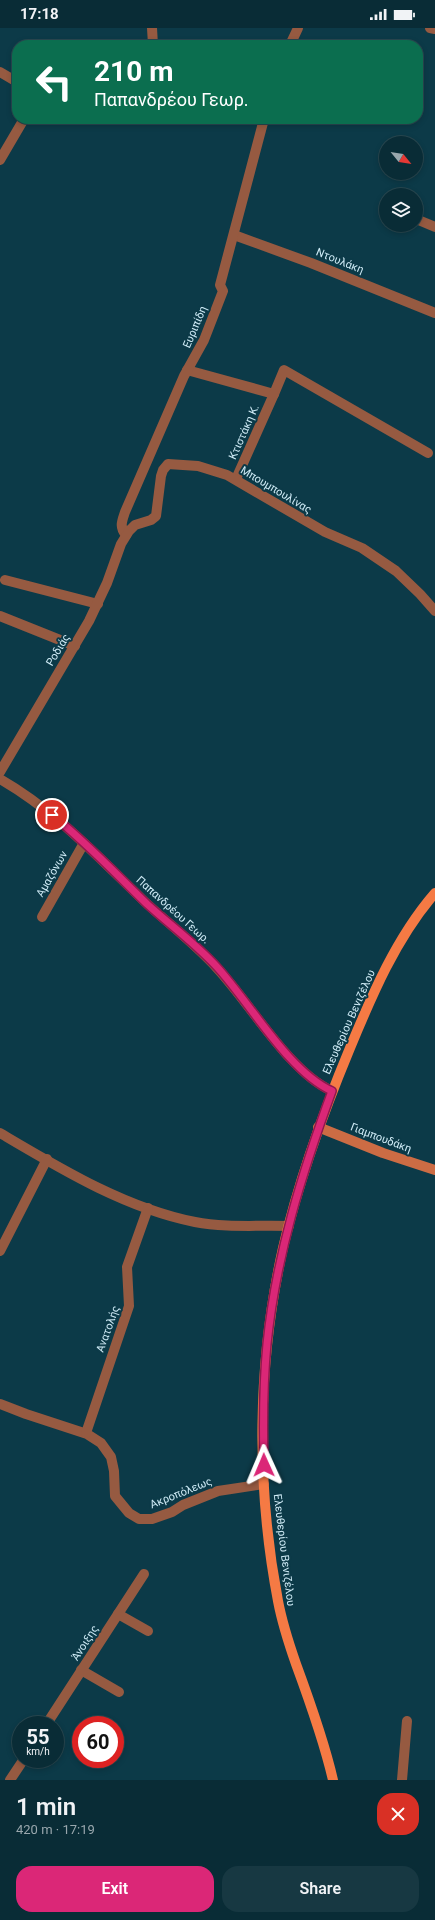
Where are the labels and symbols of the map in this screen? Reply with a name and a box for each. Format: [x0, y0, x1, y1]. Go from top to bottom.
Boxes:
north arrow [379, 136, 423, 180]
street label: Ντουλάκη [314, 246, 366, 276]
street label: Ευριπίδη [180, 304, 210, 350]
street label: Κτιστάκη Κ. [226, 402, 262, 461]
street label: Μπουμπουλίνας [238, 464, 314, 516]
street label: Ροδιάς [43, 632, 73, 668]
pin [35, 798, 69, 832]
street label: Αμαζόνων [34, 848, 71, 899]
street label: Παπανδρέου Γεωρ. [134, 874, 213, 947]
street label: Ελευθερίου Βενιζέλου [320, 968, 378, 1076]
street label: Γιαμπουδάκη [349, 1120, 413, 1156]
street label: Ανατολής [94, 1304, 122, 1354]
position arrow [243, 1444, 285, 1486]
street label: Ακροπόλεως [148, 1475, 214, 1511]
street label: Ελευθερίου Βενιζέλου [271, 1493, 297, 1607]
street label: Άνοιξης [69, 1623, 101, 1663]
speed limit sign: 60 [72, 1716, 124, 1768]

